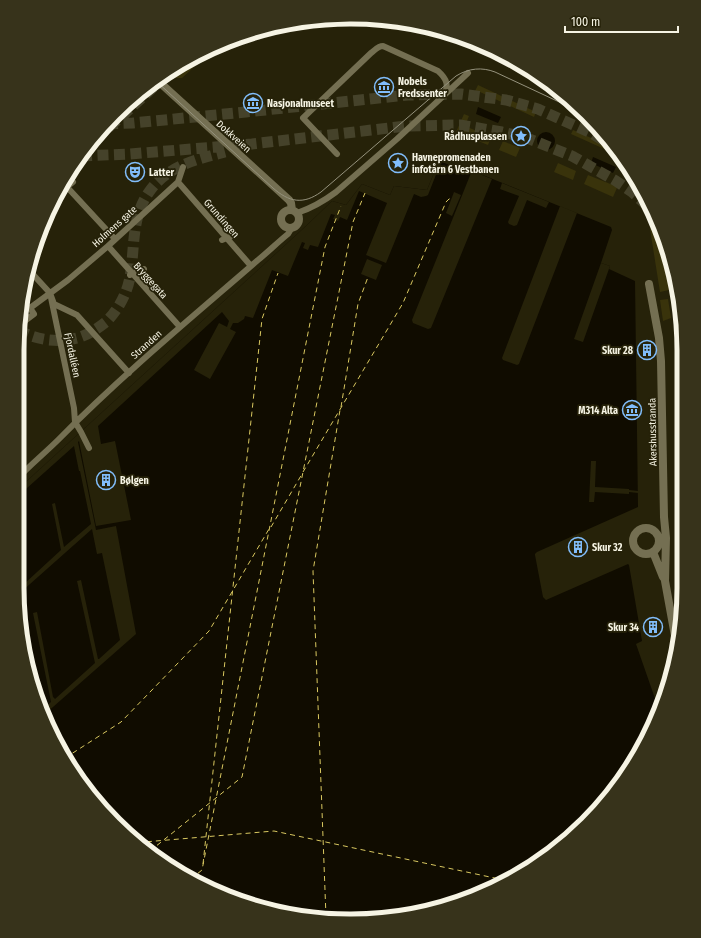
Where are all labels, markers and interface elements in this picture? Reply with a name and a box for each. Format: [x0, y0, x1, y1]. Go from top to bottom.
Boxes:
scale bar [565, 8, 678, 34]
text: 100 m [571, 15, 600, 29]
museum icon: Nobels Fredssenter [373, 76, 395, 98]
place label: Nobels Fredssenter [398, 76, 447, 100]
museum icon: Nasjonalmuseet [242, 92, 264, 114]
place label: Nasjonalmuseet [267, 98, 334, 110]
street label: Dokkveien [214, 118, 253, 155]
place icon: Rådhusplassen [510, 125, 532, 147]
place label: Rådhusplassen [444, 130, 507, 143]
place icon: Havnepromenaden infotårn 6 Vestbanen [387, 152, 409, 174]
place label: Havnepromenaden infotårn 6 Vestbanen [412, 152, 499, 176]
theatre icon: Latter [124, 161, 146, 183]
place label: Latter [149, 167, 175, 179]
street label: Grundingen [201, 197, 241, 241]
street label: Holmens gate [90, 204, 140, 250]
street label: Bryggegata [131, 260, 170, 302]
street label: Stranden [129, 328, 164, 362]
street label: Fjordalléen [61, 332, 83, 379]
building icon: Skur 28 [636, 339, 658, 361]
place label: Skur 28 [602, 345, 634, 357]
street label: Akershusstranda [646, 398, 660, 466]
museum icon: M314 Alta [621, 399, 643, 421]
place label: M314 Alta [578, 405, 618, 417]
building icon: Bølgen [95, 469, 117, 491]
place label: Bølgen [120, 475, 149, 487]
building icon: Skur 32 [567, 536, 589, 558]
place label: Skur 32 [592, 542, 623, 554]
building icon: Skur 34 [642, 616, 664, 638]
place label: Skur 34 [608, 622, 639, 634]

